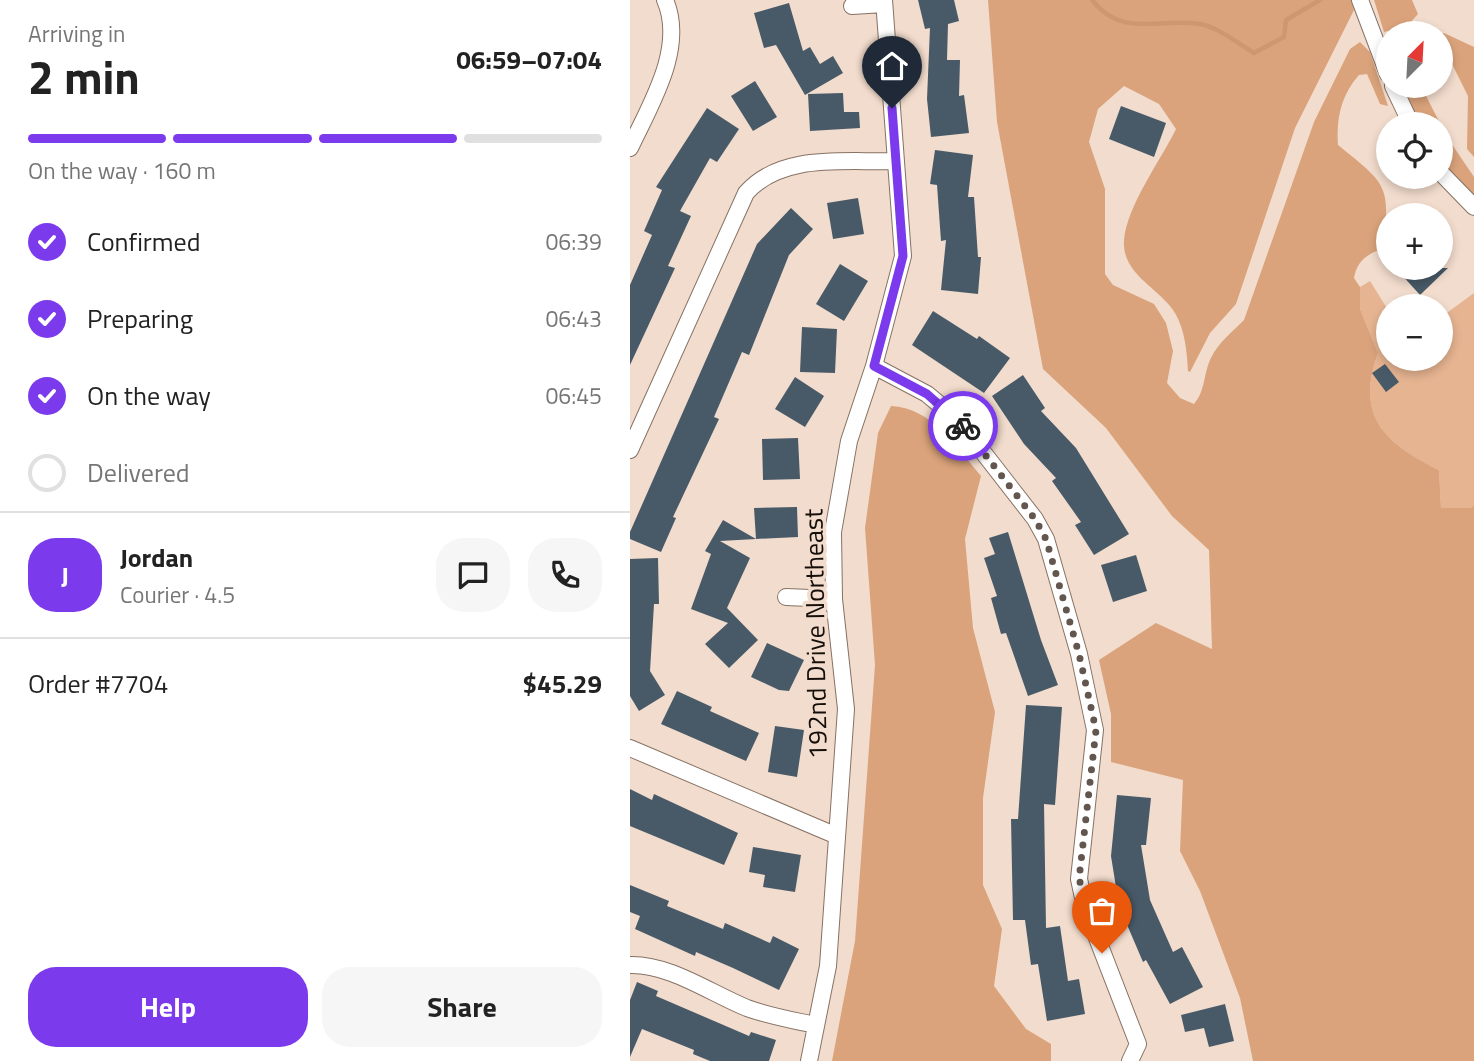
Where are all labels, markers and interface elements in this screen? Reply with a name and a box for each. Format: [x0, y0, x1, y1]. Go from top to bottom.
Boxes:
text: Arriving in [28, 16, 125, 51]
north arrow [1376, 21, 1452, 98]
map controls [1376, 21, 1453, 371]
pin [862, 36, 922, 108]
text: 06:59–07:04 [456, 40, 602, 79]
text: 2 min [28, 42, 140, 112]
icon: home [873, 47, 911, 85]
button: locate [1376, 112, 1453, 189]
text: On the way · 160 m [28, 153, 216, 188]
button: + [1376, 203, 1453, 280]
text: Confirmed [87, 222, 201, 261]
icon: check [28, 223, 66, 261]
text: 06:39 [545, 224, 602, 259]
button: − [1376, 294, 1453, 371]
text: Preparing [87, 299, 193, 338]
icon: check [28, 300, 66, 338]
text: 06:43 [545, 301, 602, 336]
text: On the way [87, 376, 211, 415]
icon: check [28, 377, 66, 415]
text: 06:45 [545, 378, 602, 413]
courier [928, 391, 998, 461]
icon: bike [944, 407, 982, 445]
text: Delivered [87, 453, 190, 492]
street label: 192nd Drive Northeast [793, 509, 837, 759]
text: Jordan [120, 538, 193, 577]
button: chat [436, 538, 510, 612]
button: phone [528, 538, 602, 612]
text: J [61, 556, 69, 595]
text: Courier · 4.5 [120, 577, 235, 612]
text: Order #7704 [28, 664, 168, 703]
text: $45.29 [523, 664, 602, 703]
pin [1072, 881, 1132, 953]
icon: bag [1083, 892, 1121, 930]
button: Help [28, 967, 308, 1047]
button: Share [322, 967, 602, 1047]

